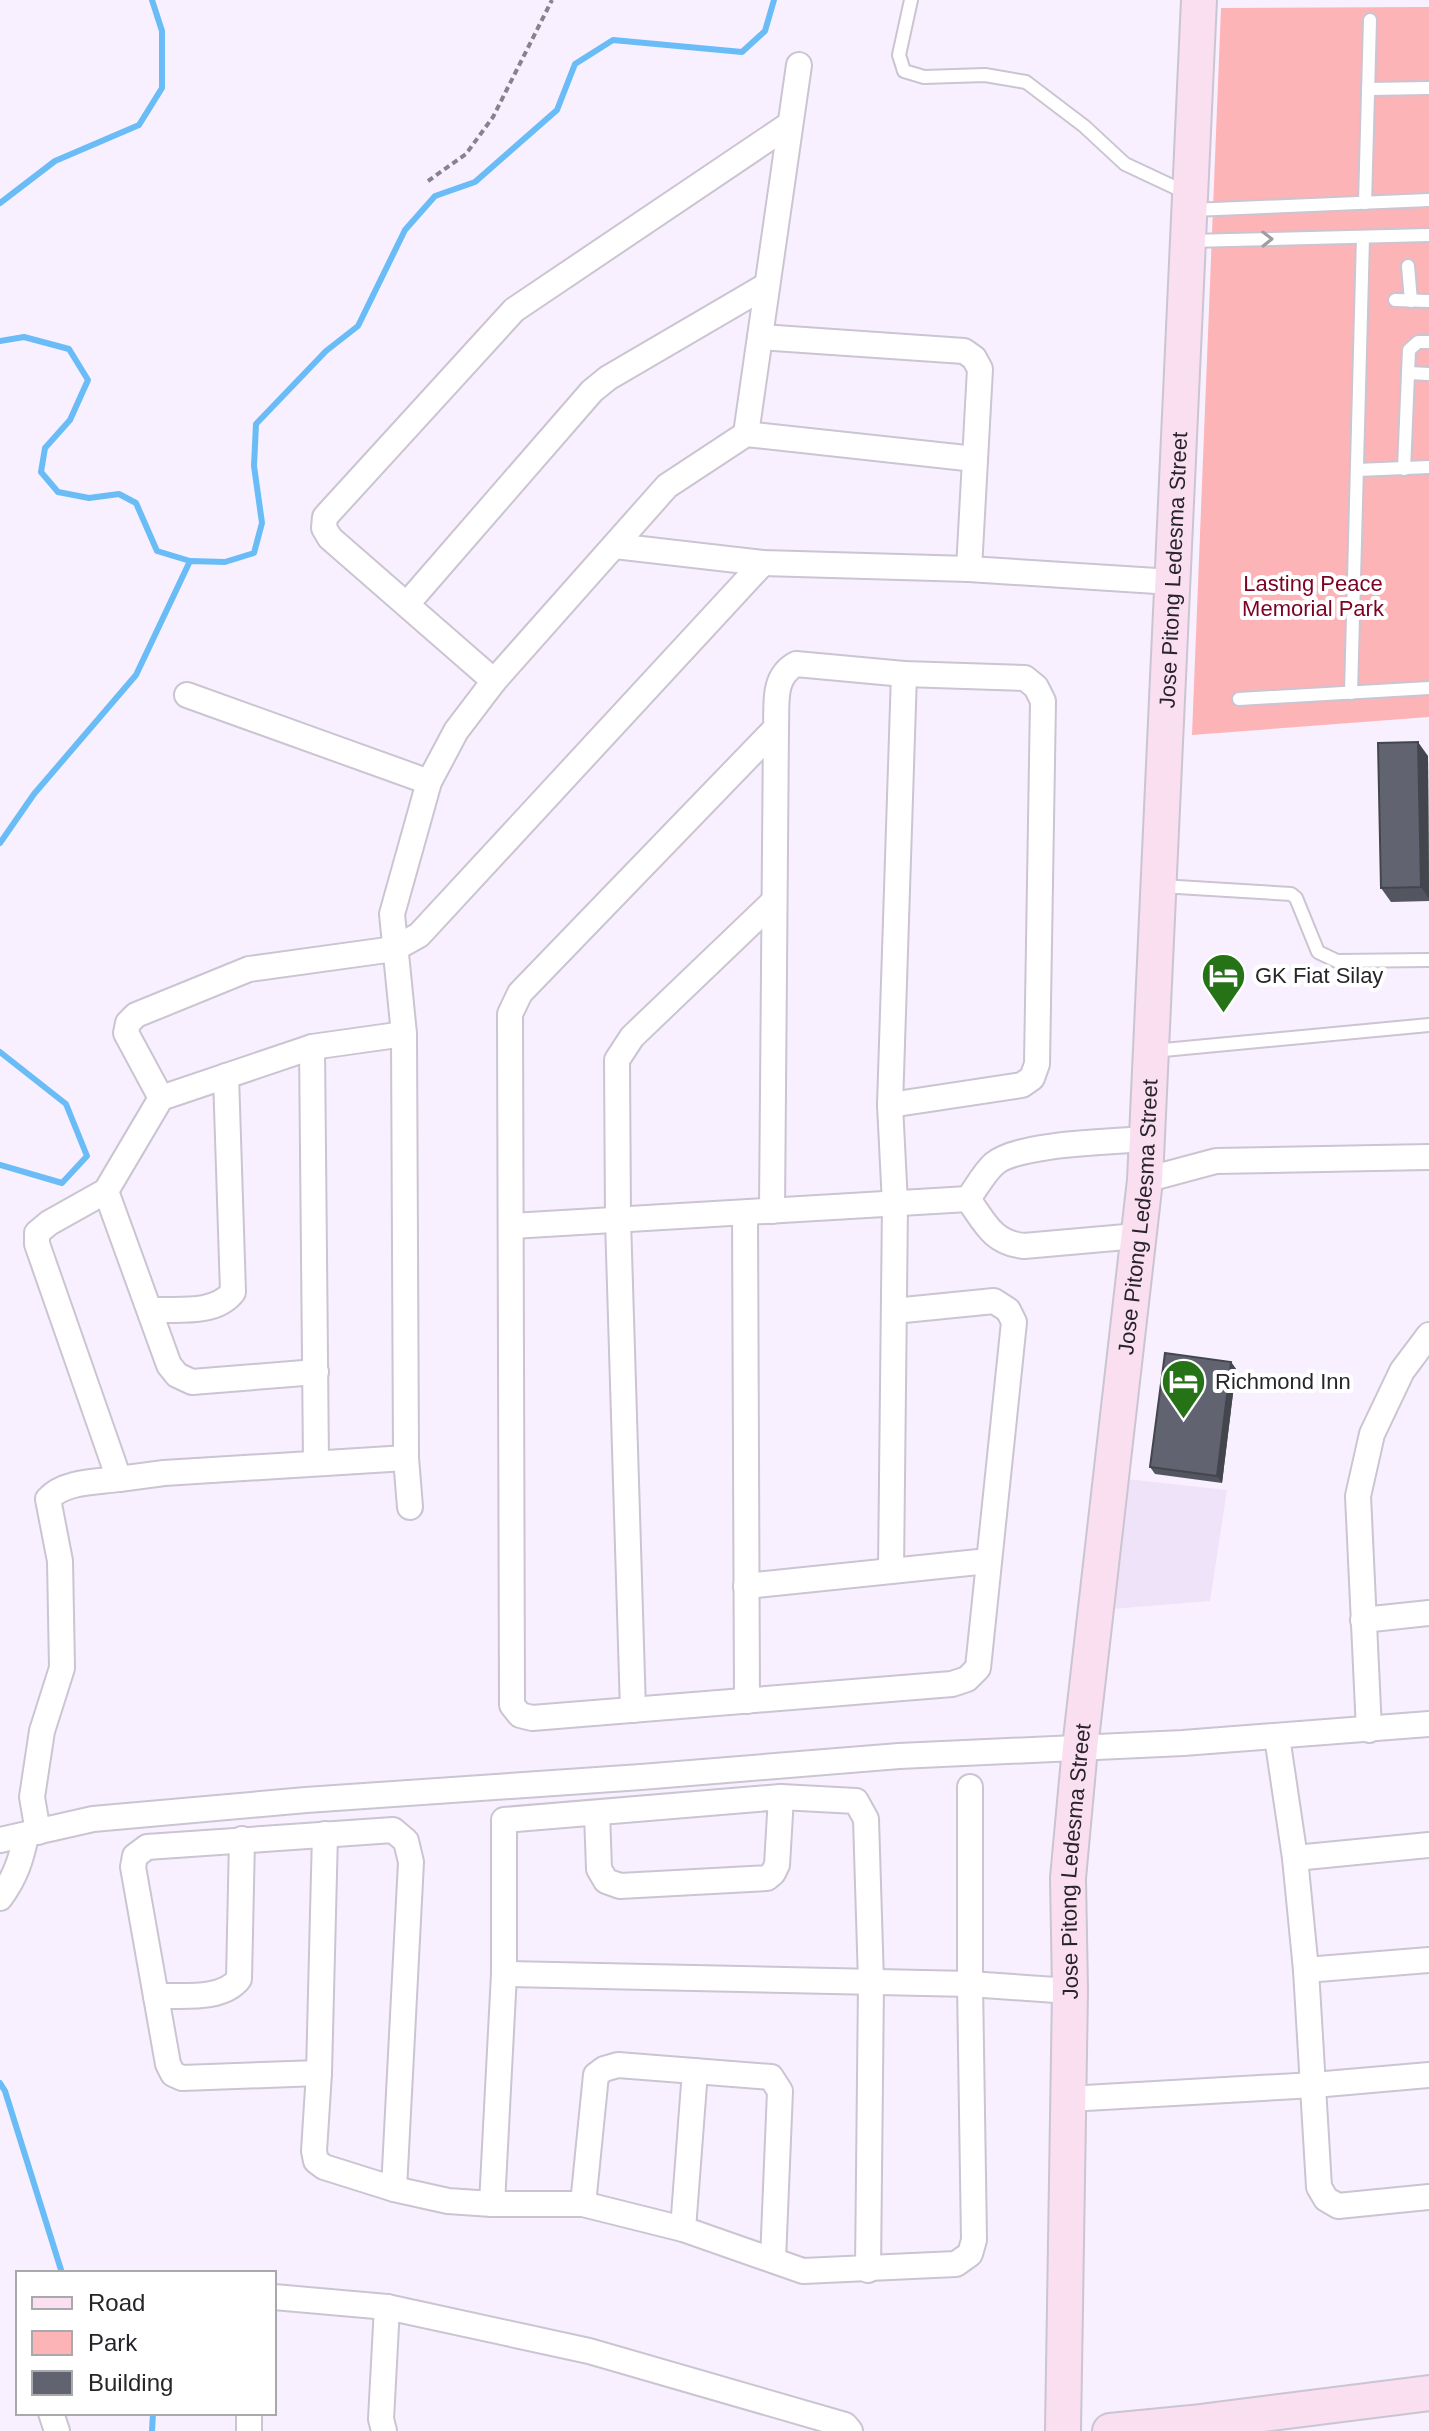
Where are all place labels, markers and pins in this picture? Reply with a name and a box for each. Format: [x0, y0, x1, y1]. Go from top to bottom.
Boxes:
hotel icon: GK Fiat Silay [1200, 951, 1248, 1014]
place label: GK Fiat Silay [1255, 963, 1383, 988]
hotel icon: Richmond Inn [1160, 1357, 1208, 1420]
place label: Richmond Inn [1215, 1369, 1351, 1394]

